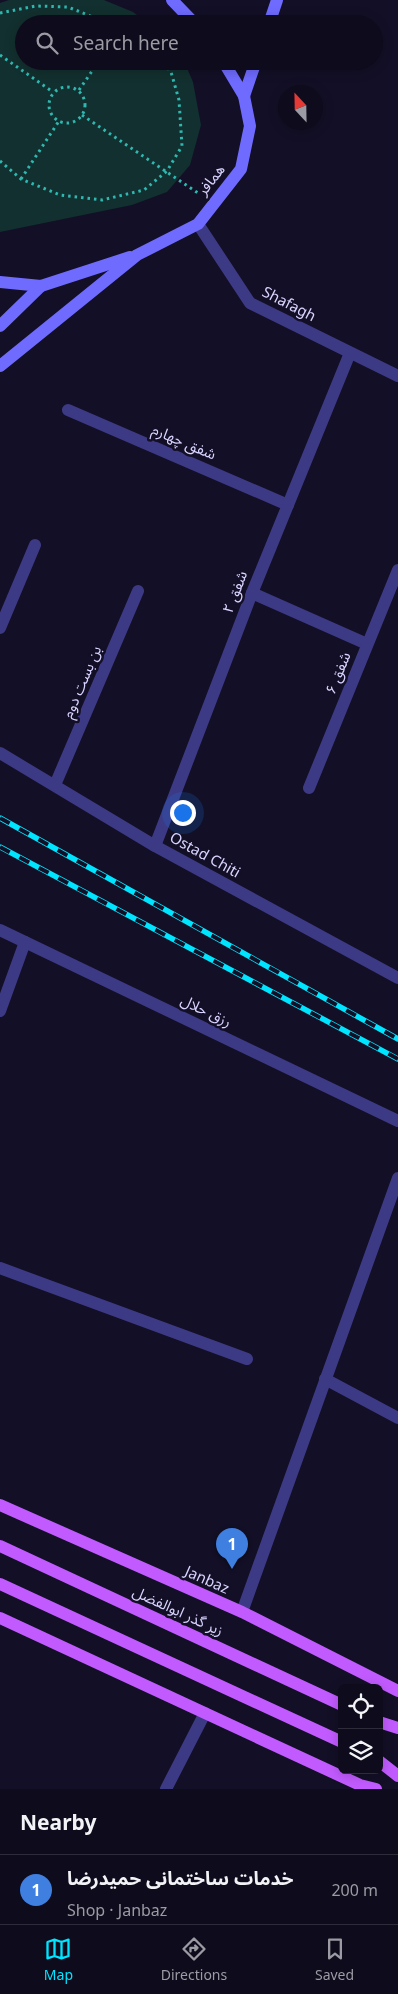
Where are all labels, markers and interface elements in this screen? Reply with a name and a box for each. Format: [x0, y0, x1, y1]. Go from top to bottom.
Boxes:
search box [15, 15, 383, 70]
icon: search [33, 29, 61, 57]
text: Search here [73, 30, 179, 56]
north arrow [278, 85, 323, 130]
street label: همافر [191, 160, 229, 200]
street label: Shafagh [259, 281, 320, 325]
street label: شفق چهارم [148, 419, 220, 466]
street label: شفق ۲ [217, 567, 252, 616]
street label: بن بست دوم [57, 642, 107, 722]
street label: شفق ۶ [320, 648, 356, 697]
your location [170, 800, 196, 826]
street label: Ostad Chiti [167, 827, 244, 882]
street label: رزق حلال [178, 989, 235, 1031]
pin: 1 [216, 1528, 248, 1569]
street label: Janbaz [180, 1560, 233, 1598]
street label: زیر گذر ابوالفضل [130, 1580, 227, 1640]
map controls [338, 1684, 383, 1774]
button: locate [338, 1684, 383, 1729]
button: layers [338, 1729, 383, 1774]
text: Nearby [20, 1808, 96, 1836]
text: خدمات ساختمانی حمیدرضا [67, 1865, 293, 1891]
text: 1 [31, 1879, 41, 1901]
text: 200 m [331, 1879, 378, 1901]
text: Shop · Janbaz [67, 1899, 167, 1921]
tab: Map [44, 1935, 73, 1984]
tab: Directions [161, 1935, 227, 1984]
tab: Saved [315, 1935, 354, 1984]

